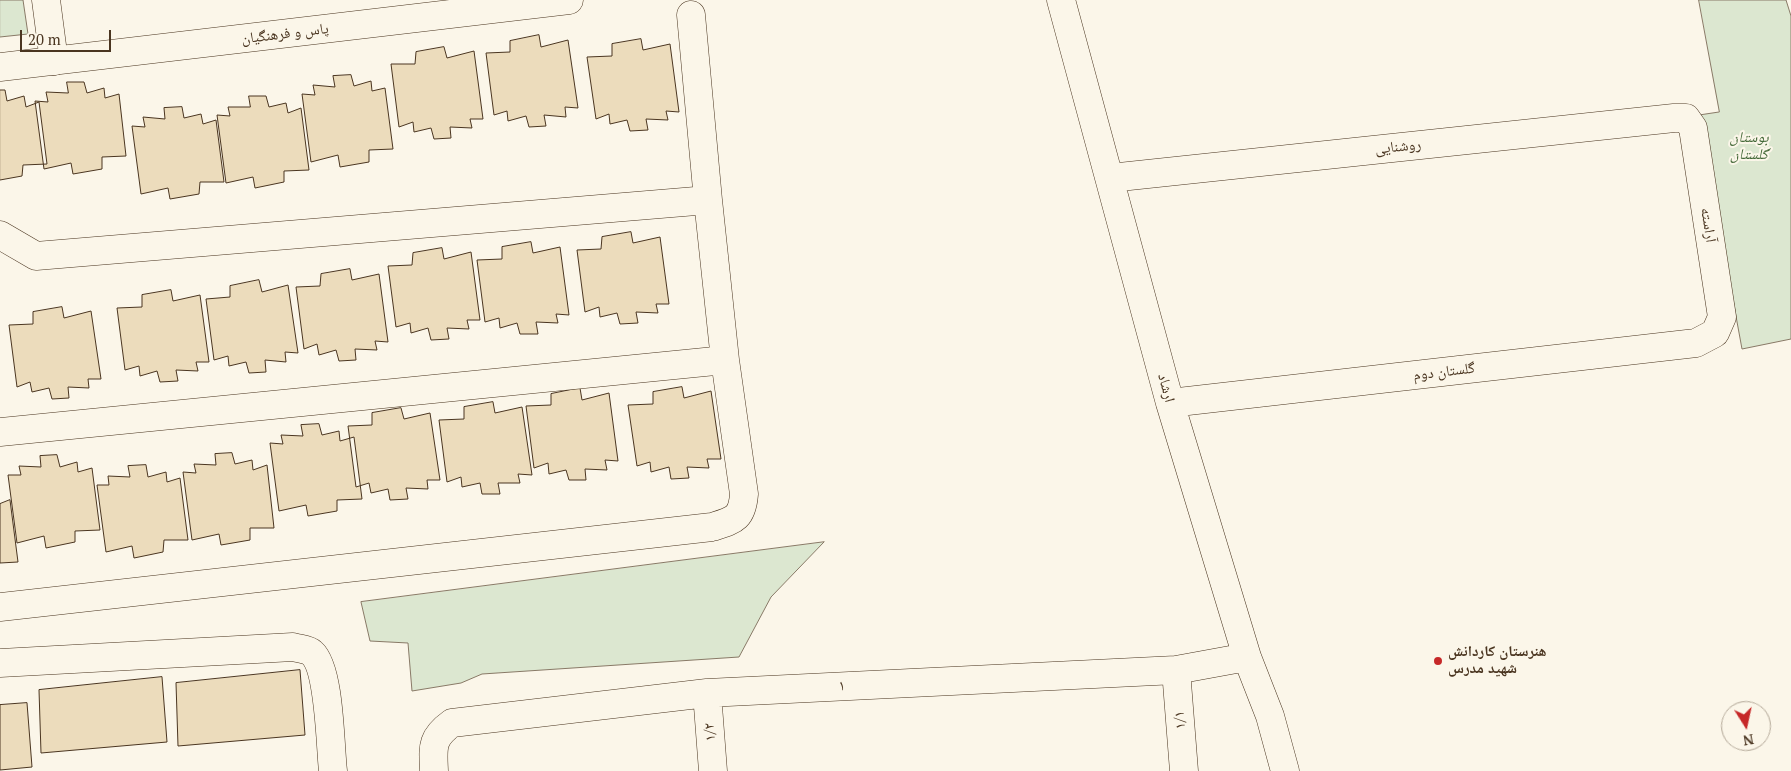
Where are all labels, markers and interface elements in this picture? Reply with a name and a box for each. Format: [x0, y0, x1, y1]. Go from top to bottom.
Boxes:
scale bar [22, 20, 114, 52]
street label: پاس و فرهنگیان [240, 20, 330, 48]
text: 20 m [28, 29, 61, 49]
park label: بوستان گلستان [1730, 129, 1768, 164]
street label: روشنایی [1374, 136, 1422, 158]
street label: آراسته [1696, 206, 1720, 244]
street label: گلستان دوم [1412, 359, 1476, 385]
street label: ارشاد [1154, 372, 1178, 404]
place label: هنرستان کاردانش شهید مدرس [1448, 643, 1546, 678]
marker: هنرستان کاردانش شهید مدرس [1432, 655, 1444, 667]
street label: ۱ [838, 677, 846, 695]
north arrow [1721, 701, 1771, 751]
street label: ۱/۱ [1170, 710, 1190, 730]
street label: ۱/۲ [700, 722, 720, 742]
text: N [1742, 730, 1755, 751]

